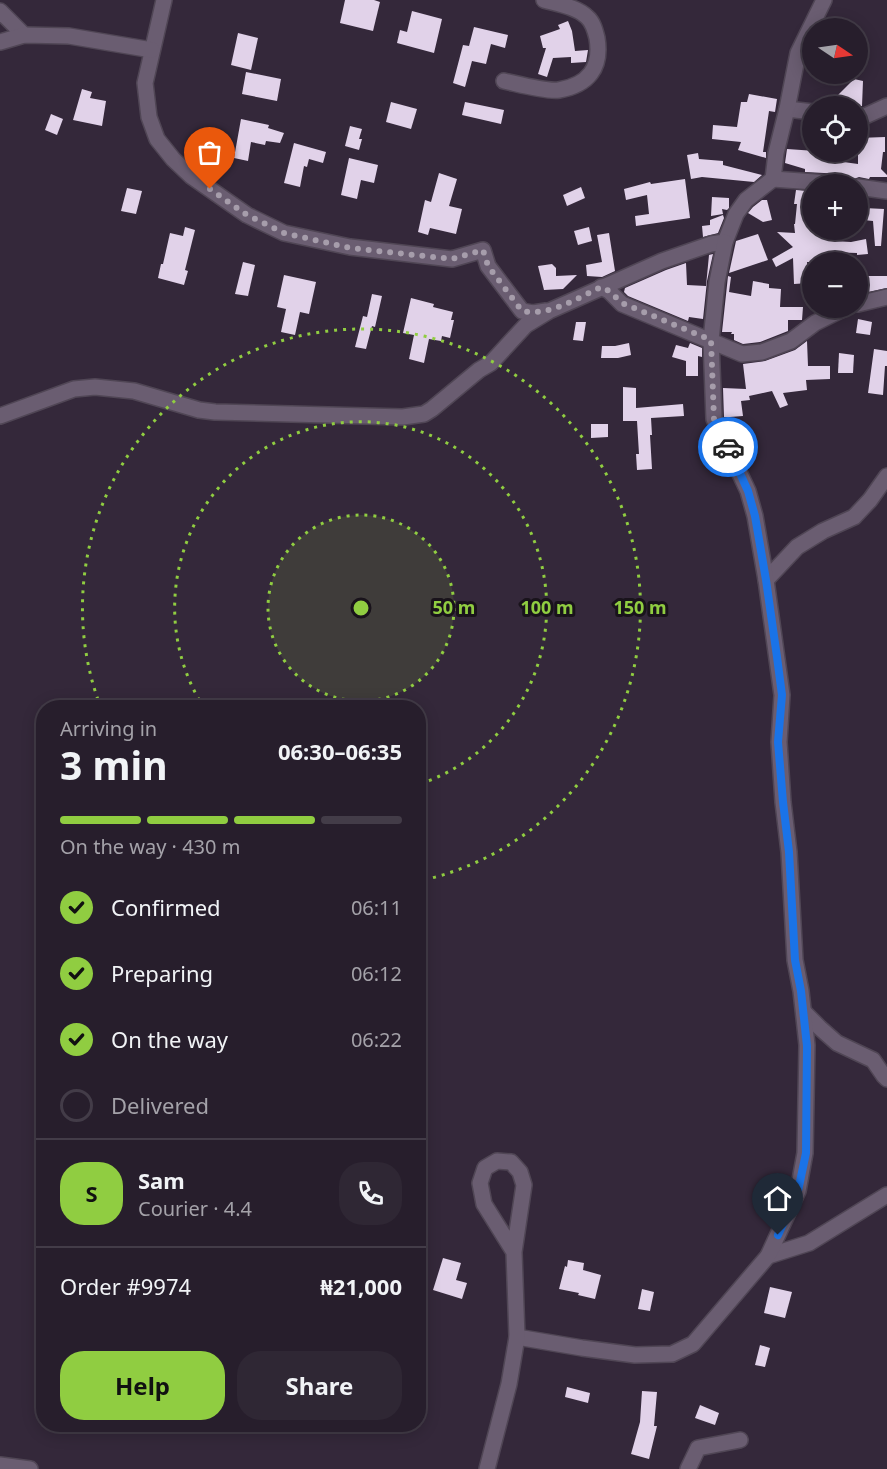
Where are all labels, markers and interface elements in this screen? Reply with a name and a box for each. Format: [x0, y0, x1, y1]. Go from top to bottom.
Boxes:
north arrow [802, 18, 868, 84]
map controls [802, 18, 868, 318]
button: locate [802, 96, 868, 162]
pin [184, 127, 235, 189]
icon: bag [193, 136, 226, 169]
button: + [802, 174, 868, 240]
button: − [802, 252, 868, 318]
courier [698, 417, 758, 477]
icon: car [712, 431, 745, 464]
text: 50 m [433, 595, 475, 619]
text: 100 m [520, 595, 574, 619]
text: 150 m [613, 595, 667, 619]
centre of rings [351, 598, 371, 618]
text: Arriving in [60, 715, 157, 742]
text: 06:30–06:35 [278, 736, 402, 766]
text: 3 min [60, 738, 167, 791]
text: On the way · 430 m [60, 833, 240, 860]
icon: check [60, 891, 93, 924]
text: Confirmed [111, 892, 221, 922]
text: 06:11 [351, 894, 402, 921]
icon: check [60, 957, 93, 990]
text: Preparing [111, 958, 213, 988]
text: 06:12 [351, 960, 402, 987]
icon: check [60, 1023, 93, 1056]
text: On the way [111, 1024, 228, 1054]
text: 06:22 [351, 1026, 402, 1053]
text: Delivered [111, 1090, 209, 1120]
button: phone [339, 1162, 402, 1225]
text: Sam [138, 1165, 185, 1195]
pin [752, 1173, 803, 1235]
text: S [85, 1178, 98, 1208]
icon: home [761, 1182, 794, 1215]
text: Courier · 4.4 [138, 1195, 252, 1222]
text: Order #9974 [60, 1271, 191, 1301]
text: ₦21,000 [320, 1271, 402, 1301]
button: Help [60, 1351, 225, 1420]
button: Share [237, 1351, 402, 1420]

